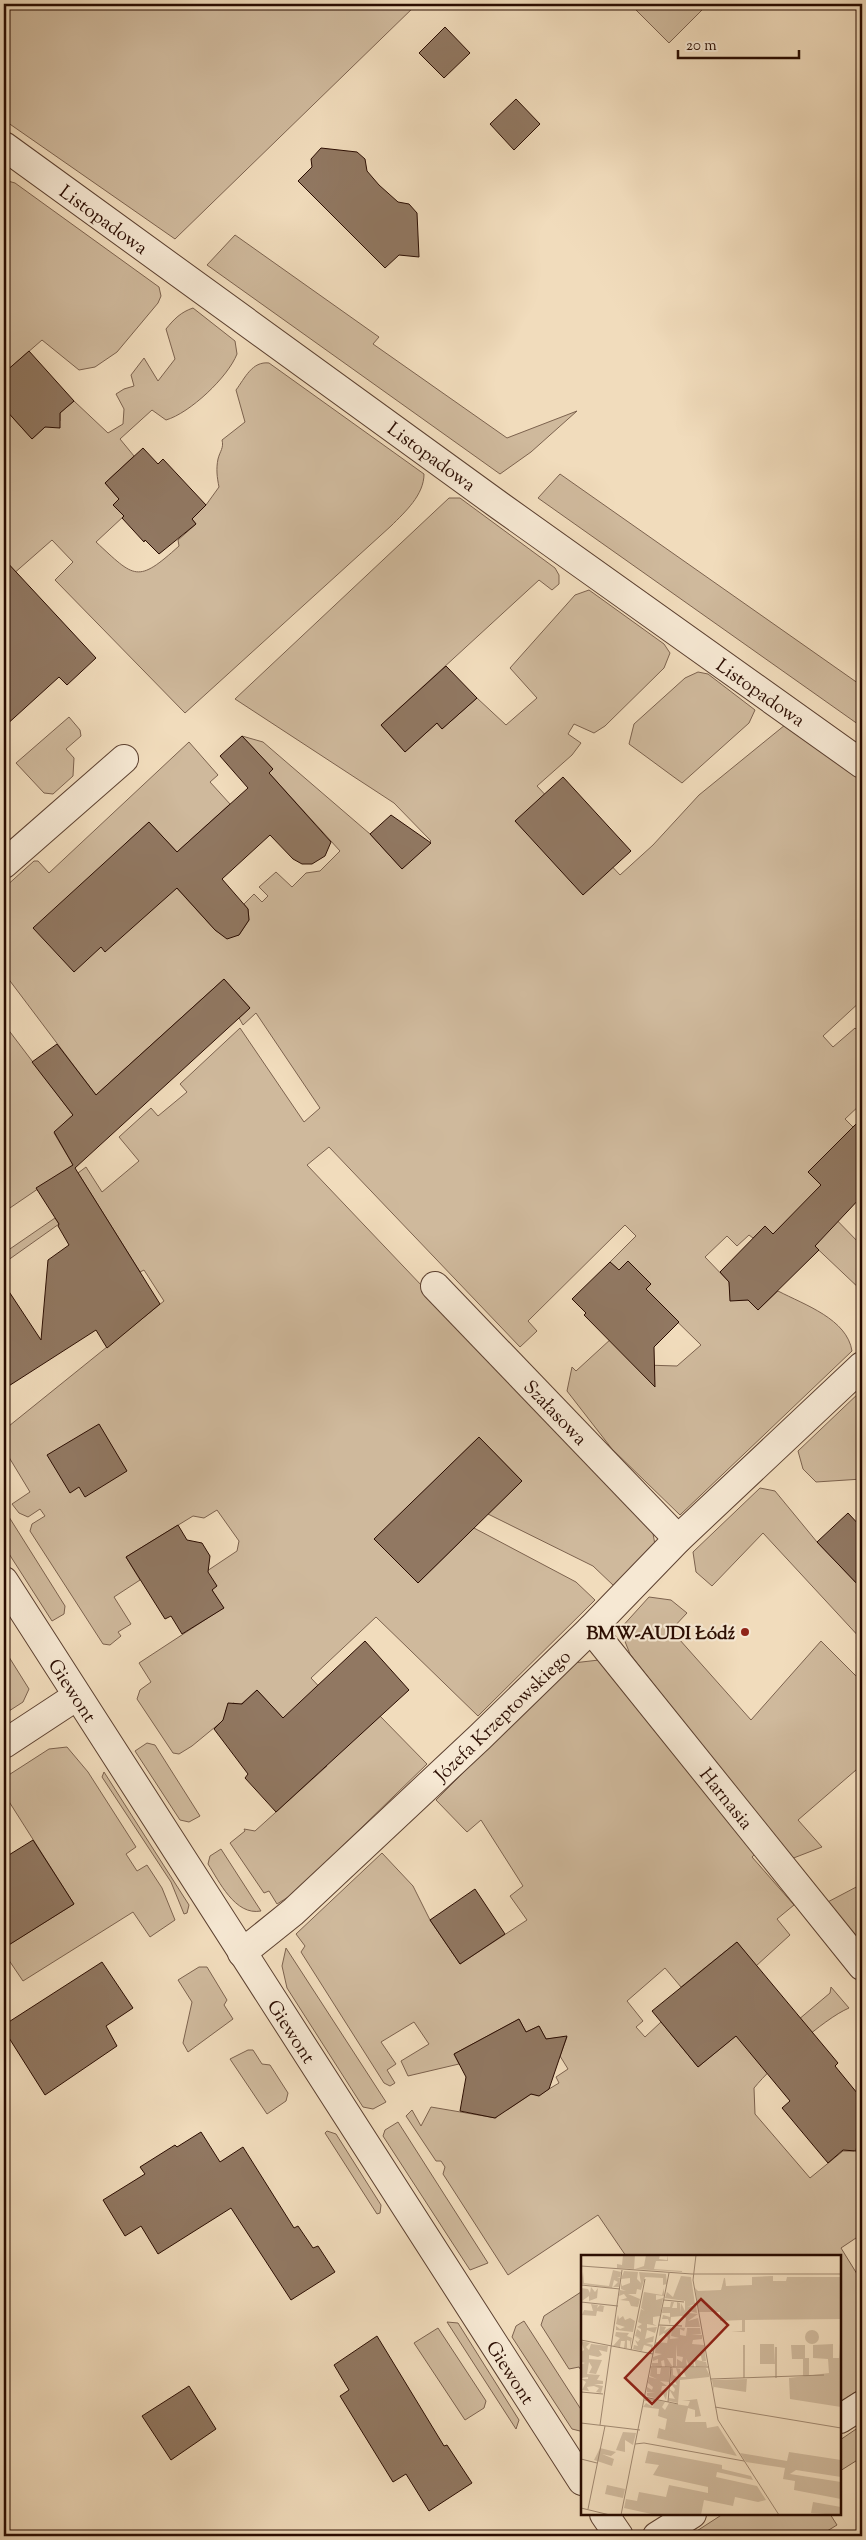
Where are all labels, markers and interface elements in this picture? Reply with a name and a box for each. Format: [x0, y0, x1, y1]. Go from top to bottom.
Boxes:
scale bar [678, 28, 800, 60]
text: 20 m [686, 36, 717, 57]
street label: Listopadowa [53, 180, 152, 262]
street label: Listopadowa [381, 417, 480, 499]
street label: Listopadowa [709, 653, 810, 735]
street label: Szałasowa [516, 1375, 592, 1453]
place label: BMW-AUDI Łódź [586, 1621, 735, 1648]
marker: BMW-AUDI Łódź [739, 1626, 751, 1638]
street label: Józefa Krzeptowskiego [429, 1644, 578, 1790]
street label: Giewont [40, 1654, 102, 1729]
street label: Harnasia [692, 1763, 758, 1836]
street label: Giewont [259, 1995, 321, 2070]
inset map [581, 2255, 841, 2515]
street label: Giewont [478, 2336, 540, 2411]

